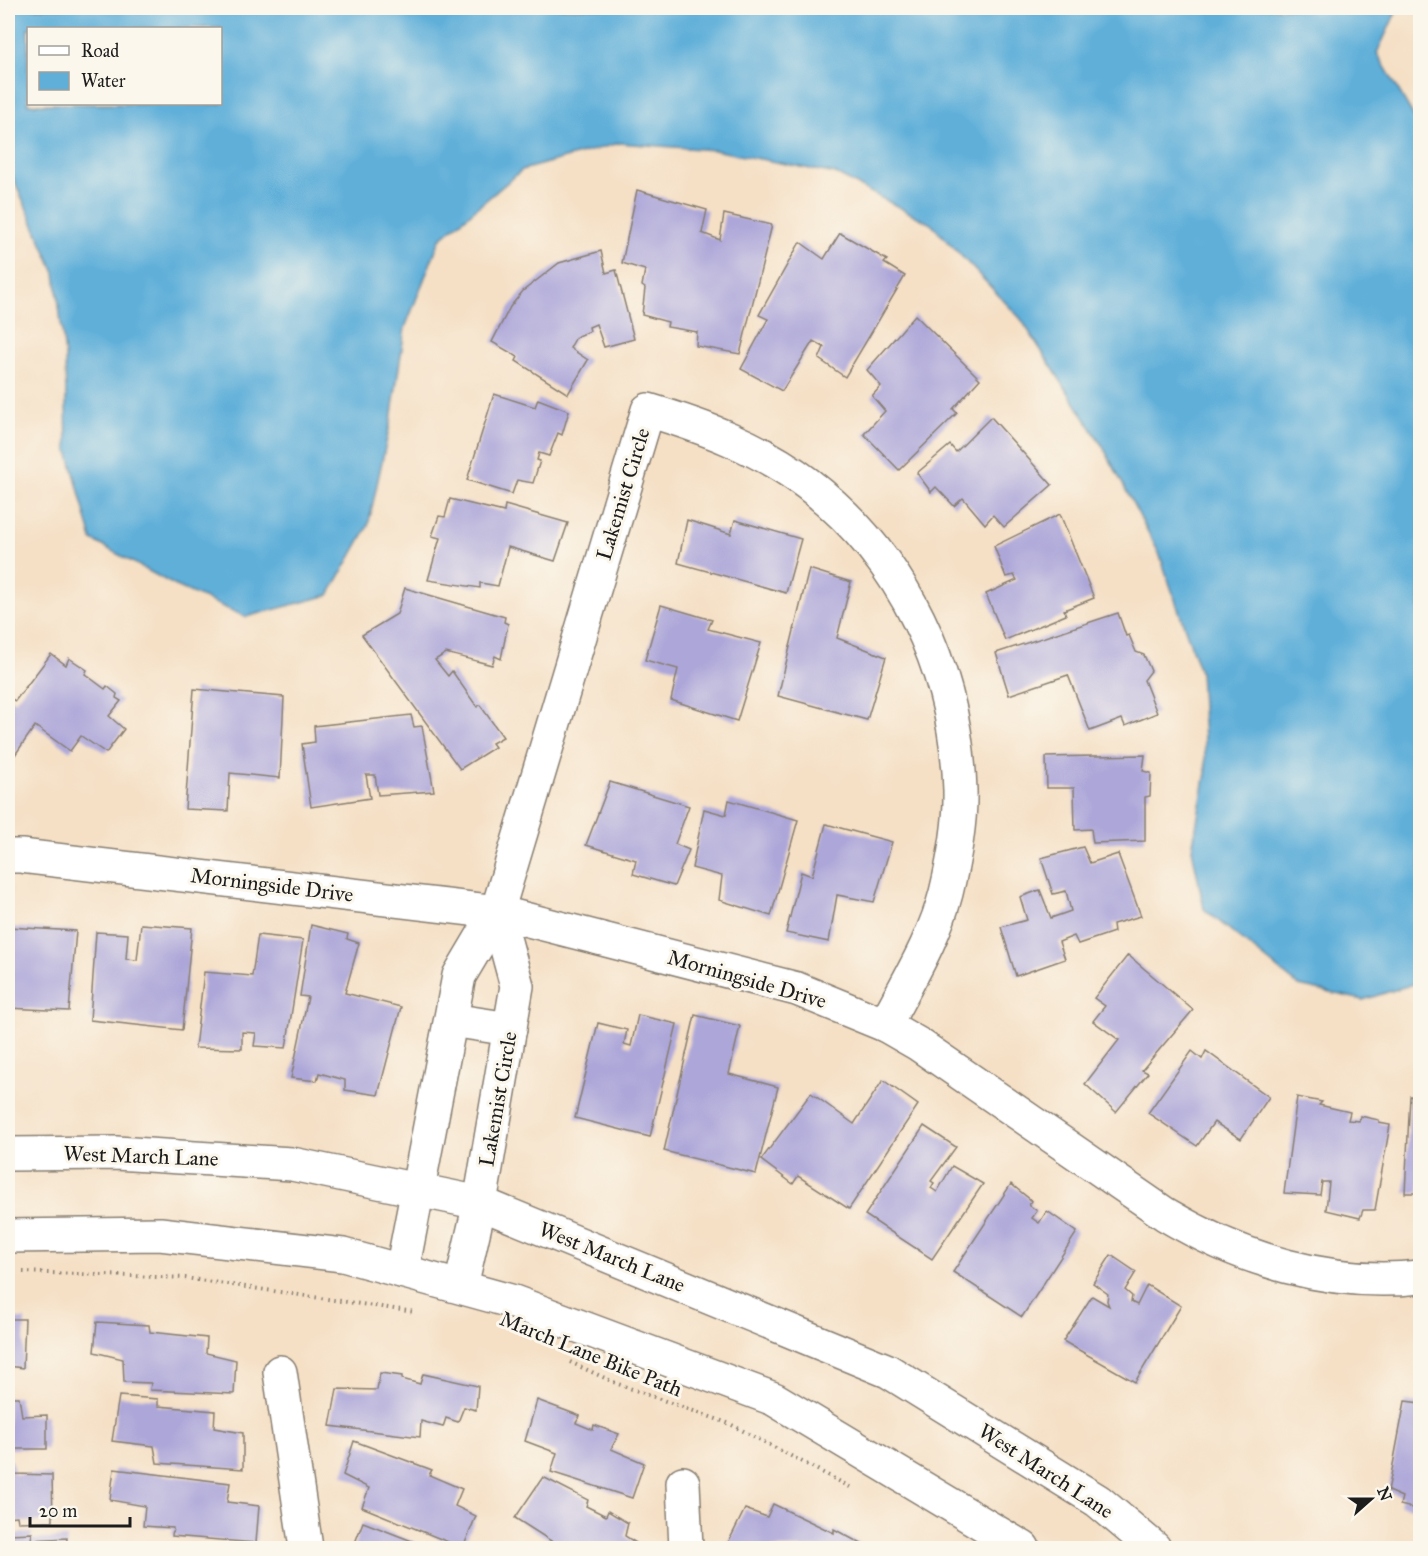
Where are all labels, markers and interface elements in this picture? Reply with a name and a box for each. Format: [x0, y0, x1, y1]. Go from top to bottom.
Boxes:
legend [27, 27, 222, 105]
text: Road [81, 40, 119, 62]
text: Water [81, 70, 126, 92]
street label: Lakemist Circle [591, 425, 656, 563]
street label: Morningside Drive [189, 862, 355, 908]
street label: Morningside Drive [665, 944, 830, 1014]
street label: Lakemist Circle [473, 1029, 523, 1169]
street label: West March Lane [63, 1140, 219, 1172]
street label: West March Lane [535, 1216, 689, 1298]
street label: March Lane Bike Path [496, 1306, 686, 1403]
street label: West March Lane [974, 1418, 1118, 1524]
north arrow [1341, 1469, 1401, 1529]
text: N [1373, 1484, 1396, 1504]
scale bar [30, 1490, 130, 1528]
text: 20 m [39, 1500, 77, 1522]

